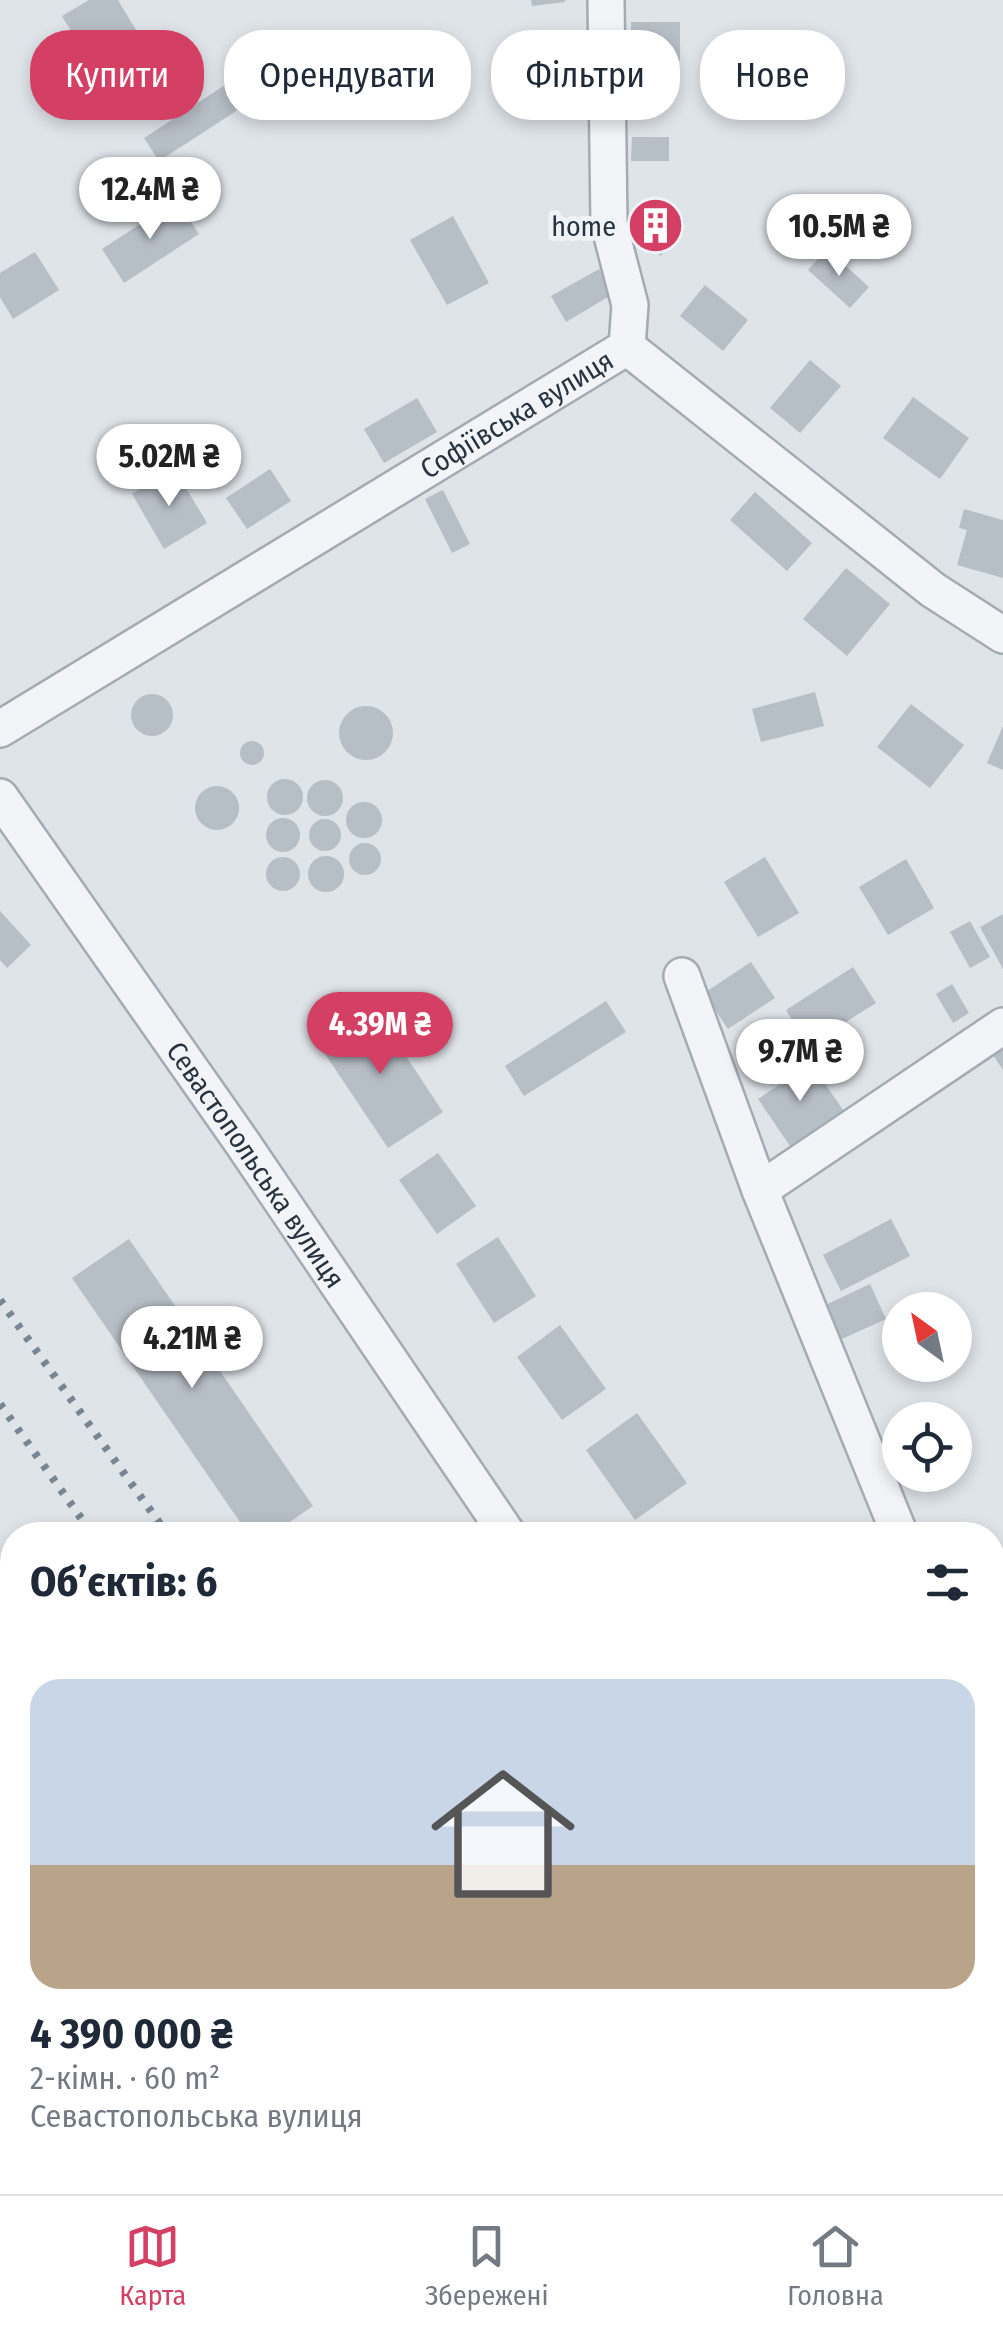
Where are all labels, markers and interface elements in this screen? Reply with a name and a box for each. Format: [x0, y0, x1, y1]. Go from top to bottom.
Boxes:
chip: Купити [30, 30, 204, 120]
chip: Орендувати [224, 30, 471, 120]
chip: Фільтри [491, 30, 680, 120]
chip: Нове [700, 30, 845, 120]
pin: 12.4M ₴ [58, 157, 242, 242]
text: 12.4M ₴ [101, 170, 199, 208]
pin: 10.5M ₴ [747, 194, 931, 279]
building icon: home [625, 196, 685, 256]
text: 10.5M ₴ [789, 207, 890, 245]
place label: home [551, 210, 616, 243]
street label: Софіївська вулиця [414, 343, 619, 485]
pin: 5.02M ₴ [77, 424, 261, 509]
text: 5.02M ₴ [118, 437, 220, 475]
pin: 4.39M ₴ [288, 992, 472, 1077]
text: 4.39M ₴ [329, 1005, 431, 1043]
pin: 9.7M ₴ [719, 1019, 881, 1104]
text: 9.7M ₴ [758, 1032, 842, 1070]
street label: Севастопольська вулиця [160, 1035, 352, 1294]
north arrow [882, 1292, 972, 1382]
map controls [882, 1292, 972, 1492]
pin: 4.21M ₴ [100, 1306, 284, 1391]
text: 4.21M ₴ [143, 1319, 241, 1357]
button: locate [882, 1402, 972, 1492]
icon: filters [920, 1555, 975, 1610]
text: Об’єктів: 6 [30, 1557, 217, 1607]
icon: home [413, 1744, 593, 1924]
text: 4 390 000 ₴ [30, 2009, 233, 2059]
text: 2-кімн. · 60 m² [30, 2059, 220, 2097]
text: Севастопольська вулиця [30, 2097, 363, 2135]
tab: Карта [119, 2219, 186, 2312]
tab: Збережені [425, 2219, 549, 2312]
tab: Головна [787, 2219, 884, 2312]

